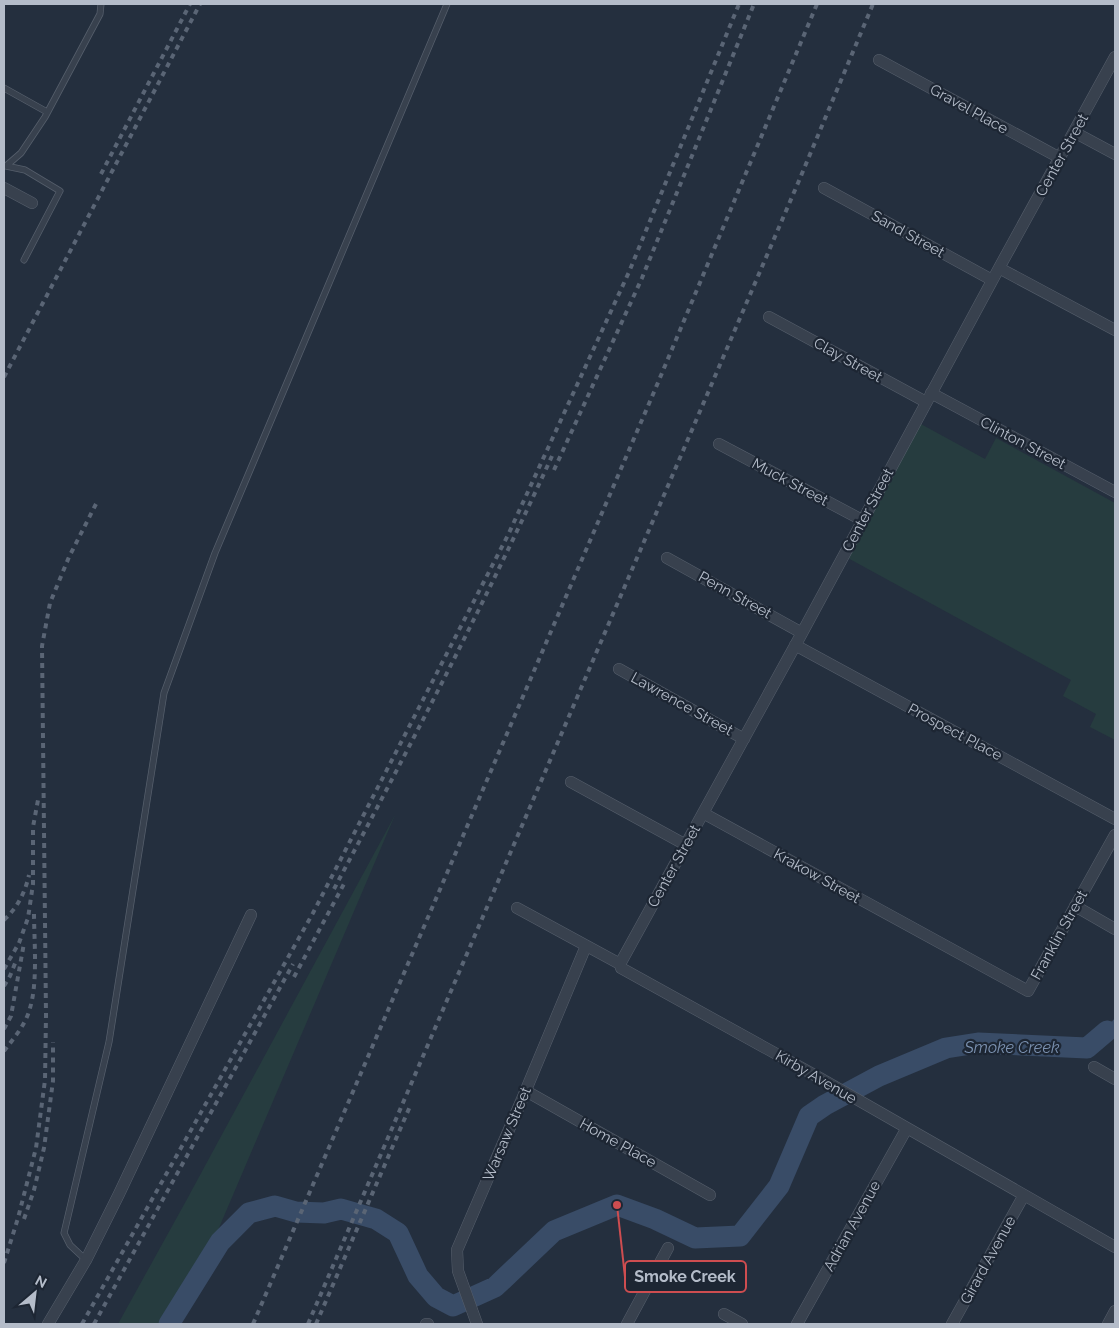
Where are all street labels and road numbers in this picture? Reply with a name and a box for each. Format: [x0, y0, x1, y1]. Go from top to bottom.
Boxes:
street label: Gravel Place [927, 80, 1011, 138]
street label: Center Street [1032, 110, 1092, 200]
street label: Sand Street [868, 207, 948, 261]
street label: Clay Street [811, 334, 885, 386]
street label: Clinton Street [977, 413, 1069, 473]
street label: Muck Street [749, 454, 831, 510]
street label: Center Street [839, 465, 897, 555]
street label: Penn Street [695, 568, 775, 622]
street label: Lawrence Street [628, 669, 736, 739]
street label: Prospect Place [905, 700, 1005, 764]
street label: Center Street [644, 821, 704, 911]
street label: Krakow Street [770, 845, 864, 907]
street label: Franklin Street [1027, 887, 1091, 983]
street label: Kirby Avenue [772, 1046, 860, 1108]
street label: Warsaw Street [479, 1084, 535, 1184]
street label: Home Place [577, 1115, 660, 1172]
street label: Adrian Avenue [820, 1177, 884, 1274]
street label: Girard Avenue [956, 1213, 1020, 1307]

